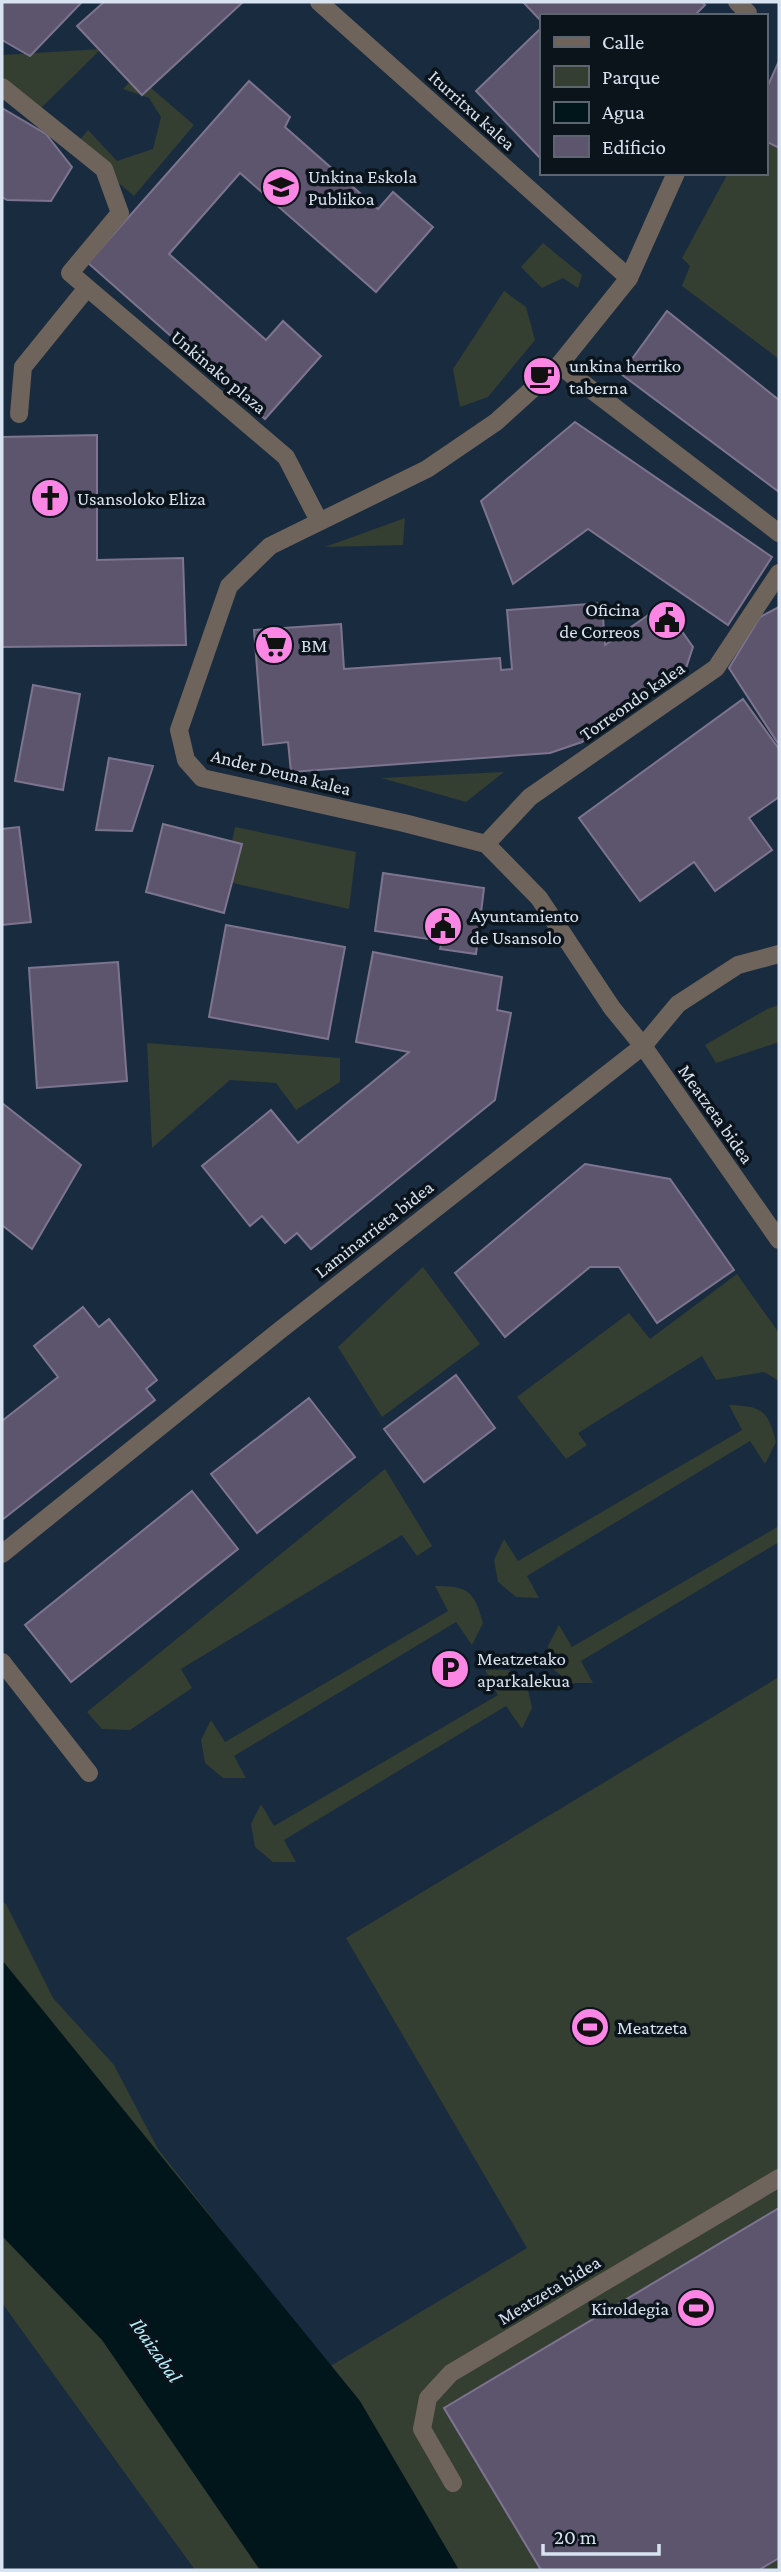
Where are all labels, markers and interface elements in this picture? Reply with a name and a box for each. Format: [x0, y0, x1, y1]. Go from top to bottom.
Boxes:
legend [540, 14, 767, 175]
text: Calle [602, 30, 644, 54]
text: Parque [602, 65, 660, 89]
street label: Iturritxu kalea [424, 66, 520, 154]
text: Agua [602, 100, 645, 124]
text: Edificio [602, 135, 666, 159]
school or university icon: Unkina Eskola Publikoa [260, 166, 302, 208]
place label: Unkina Eskola Publikoa [308, 166, 417, 209]
street label: Unkinako plaza [167, 326, 271, 418]
cafe icon: unkina herriko taberna [521, 355, 563, 397]
place label: unkina herriko taberna [569, 355, 681, 398]
church icon: Usansoloko Eliza [29, 477, 71, 519]
place label: Usansoloko Eliza [77, 488, 206, 509]
place label: Oficina de Correos [559, 599, 640, 642]
public building icon: Oficina de Correos [646, 599, 688, 641]
supermarket icon: BM [253, 624, 295, 666]
place label: BM [301, 635, 327, 656]
street label: Torreondo kalea [576, 657, 689, 745]
street label: Ander Deuna kalea [209, 744, 353, 800]
public building icon: Ayuntamiento de Usansolo [422, 905, 464, 947]
place label: Ayuntamiento de Usansolo [470, 905, 579, 948]
street label: Meatzeta bidea [674, 1060, 758, 1168]
street label: Laminarrieta bidea [310, 1176, 438, 1282]
parking icon: Meatzetako aparkalekua [429, 1648, 471, 1690]
place label: Meatzetako aparkalekua [477, 1648, 570, 1691]
sports icon: Meatzeta [569, 2006, 611, 2048]
place label: Meatzeta [617, 2017, 688, 2038]
street label: Meatzeta bidea [494, 2251, 604, 2329]
sports icon: Kiroldegia [675, 2287, 717, 2329]
place label: Kiroldegia [591, 2298, 669, 2319]
water label: Ibaizabal [125, 2313, 187, 2388]
scale bar [543, 2512, 658, 2556]
text: 20 m [554, 2525, 597, 2549]

